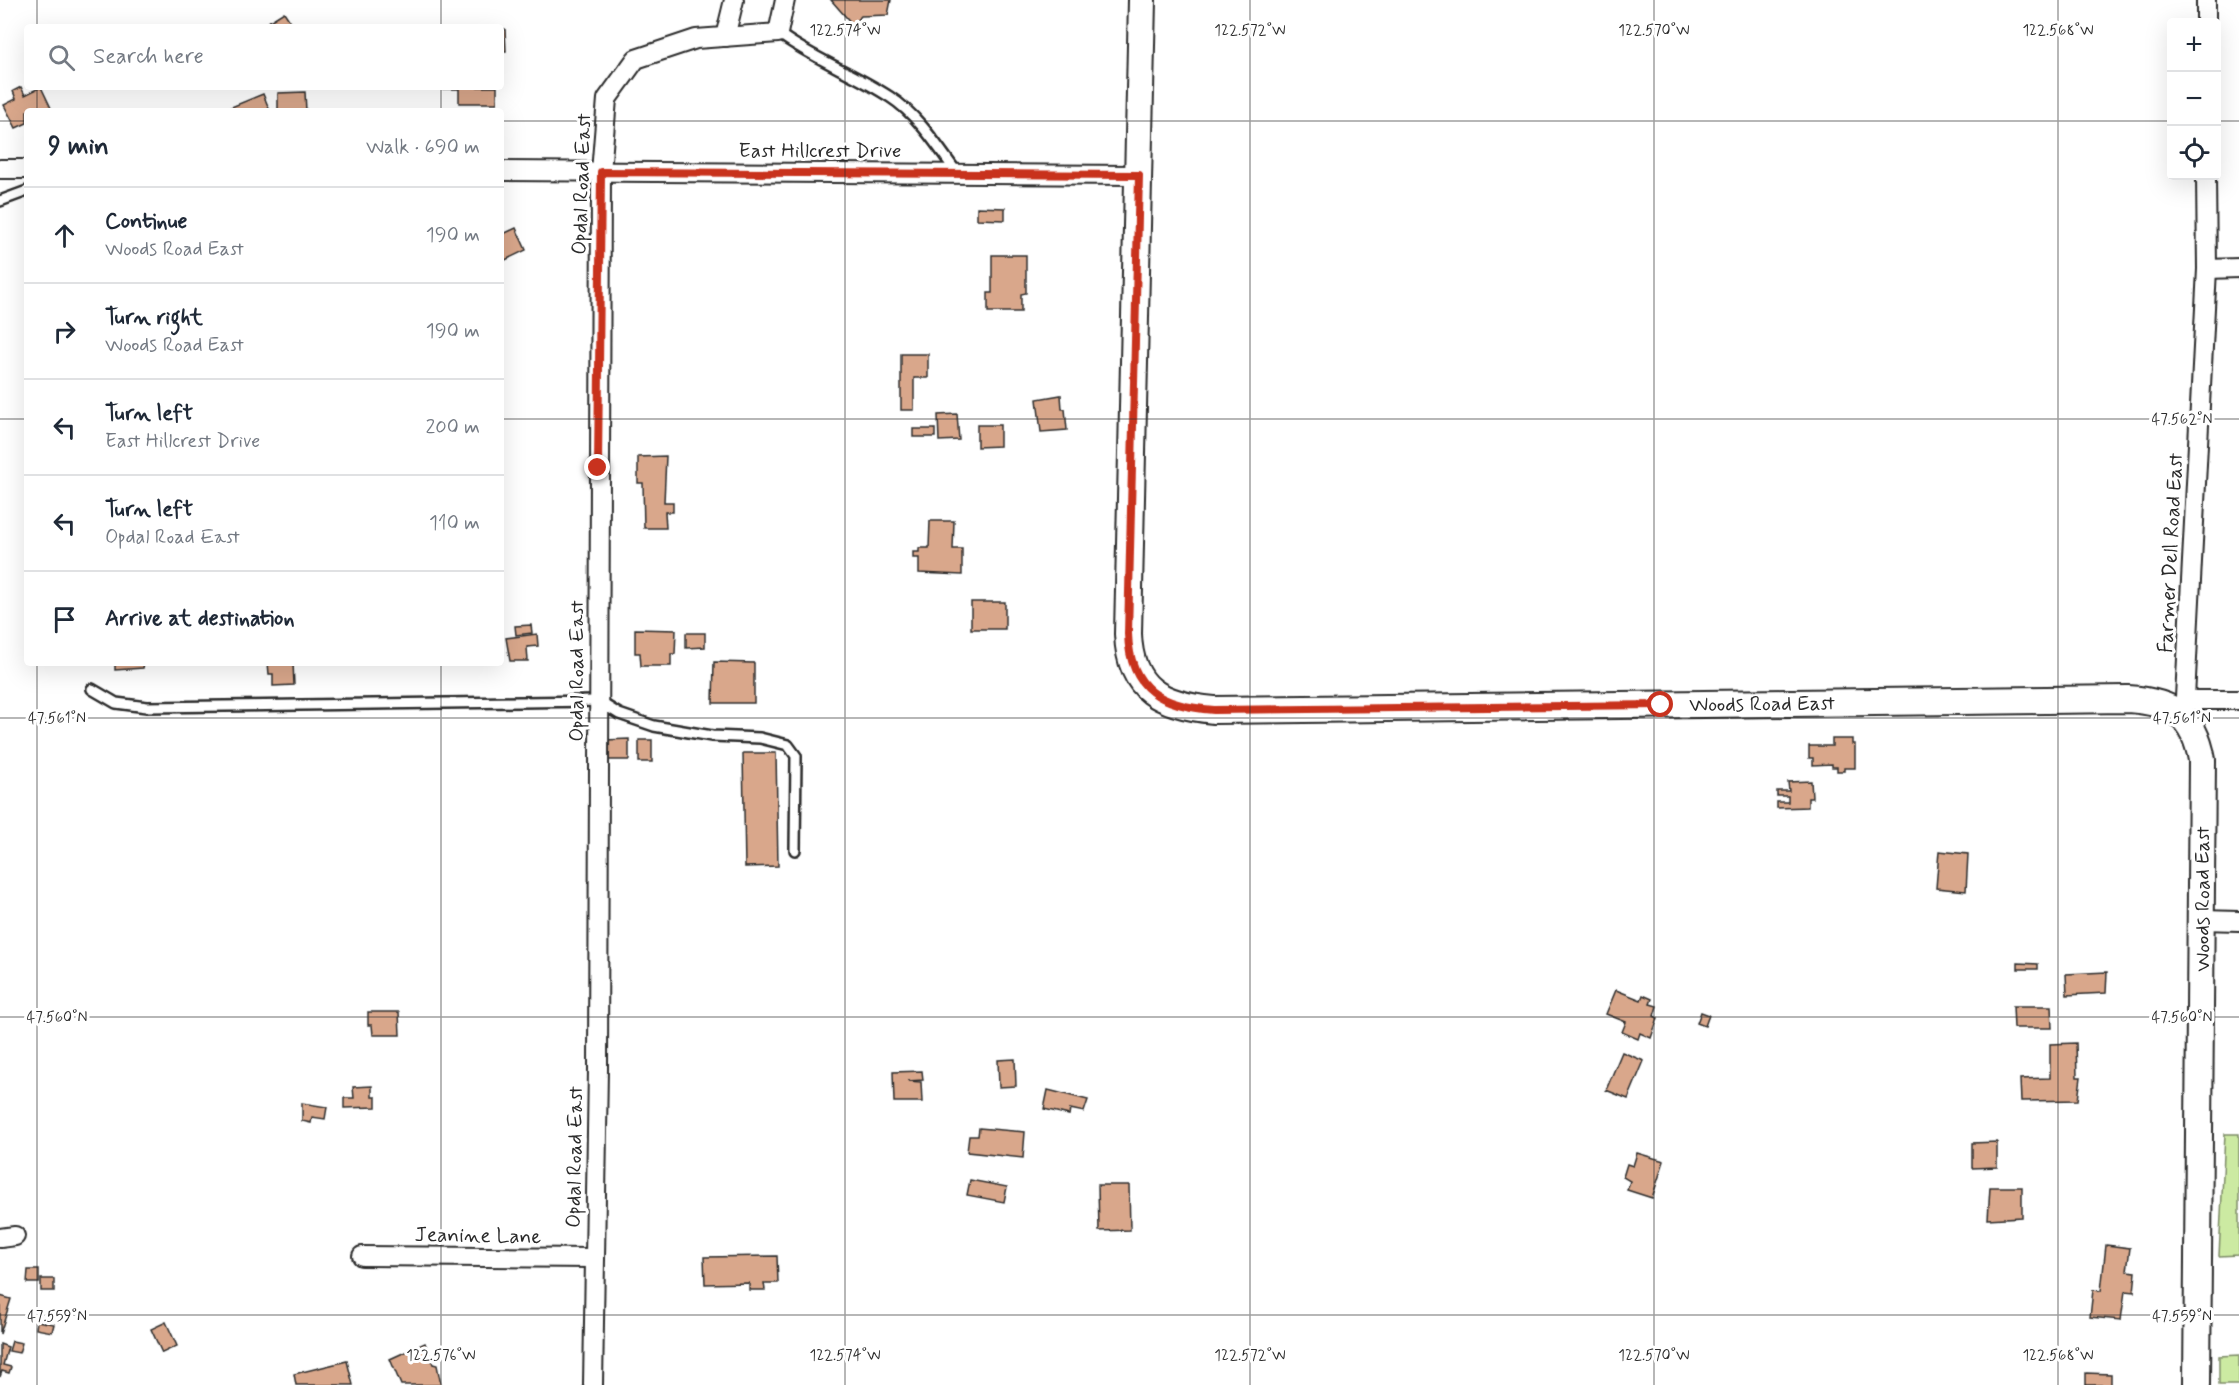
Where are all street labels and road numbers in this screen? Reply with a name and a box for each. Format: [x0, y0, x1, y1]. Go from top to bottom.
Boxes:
street label: Opdal Road East [566, 112, 598, 255]
street label: East Hillcrest Drive [738, 137, 902, 165]
street label: Farmer Dell Road East [2152, 452, 2190, 654]
street label: Opdal Road East [563, 600, 591, 742]
street label: Woods Road East [1689, 690, 1836, 719]
street label: Woods Road East [2189, 826, 2217, 972]
street label: Opdal Road East [560, 1085, 590, 1228]
street label: Jeanine Lane [414, 1221, 542, 1251]

